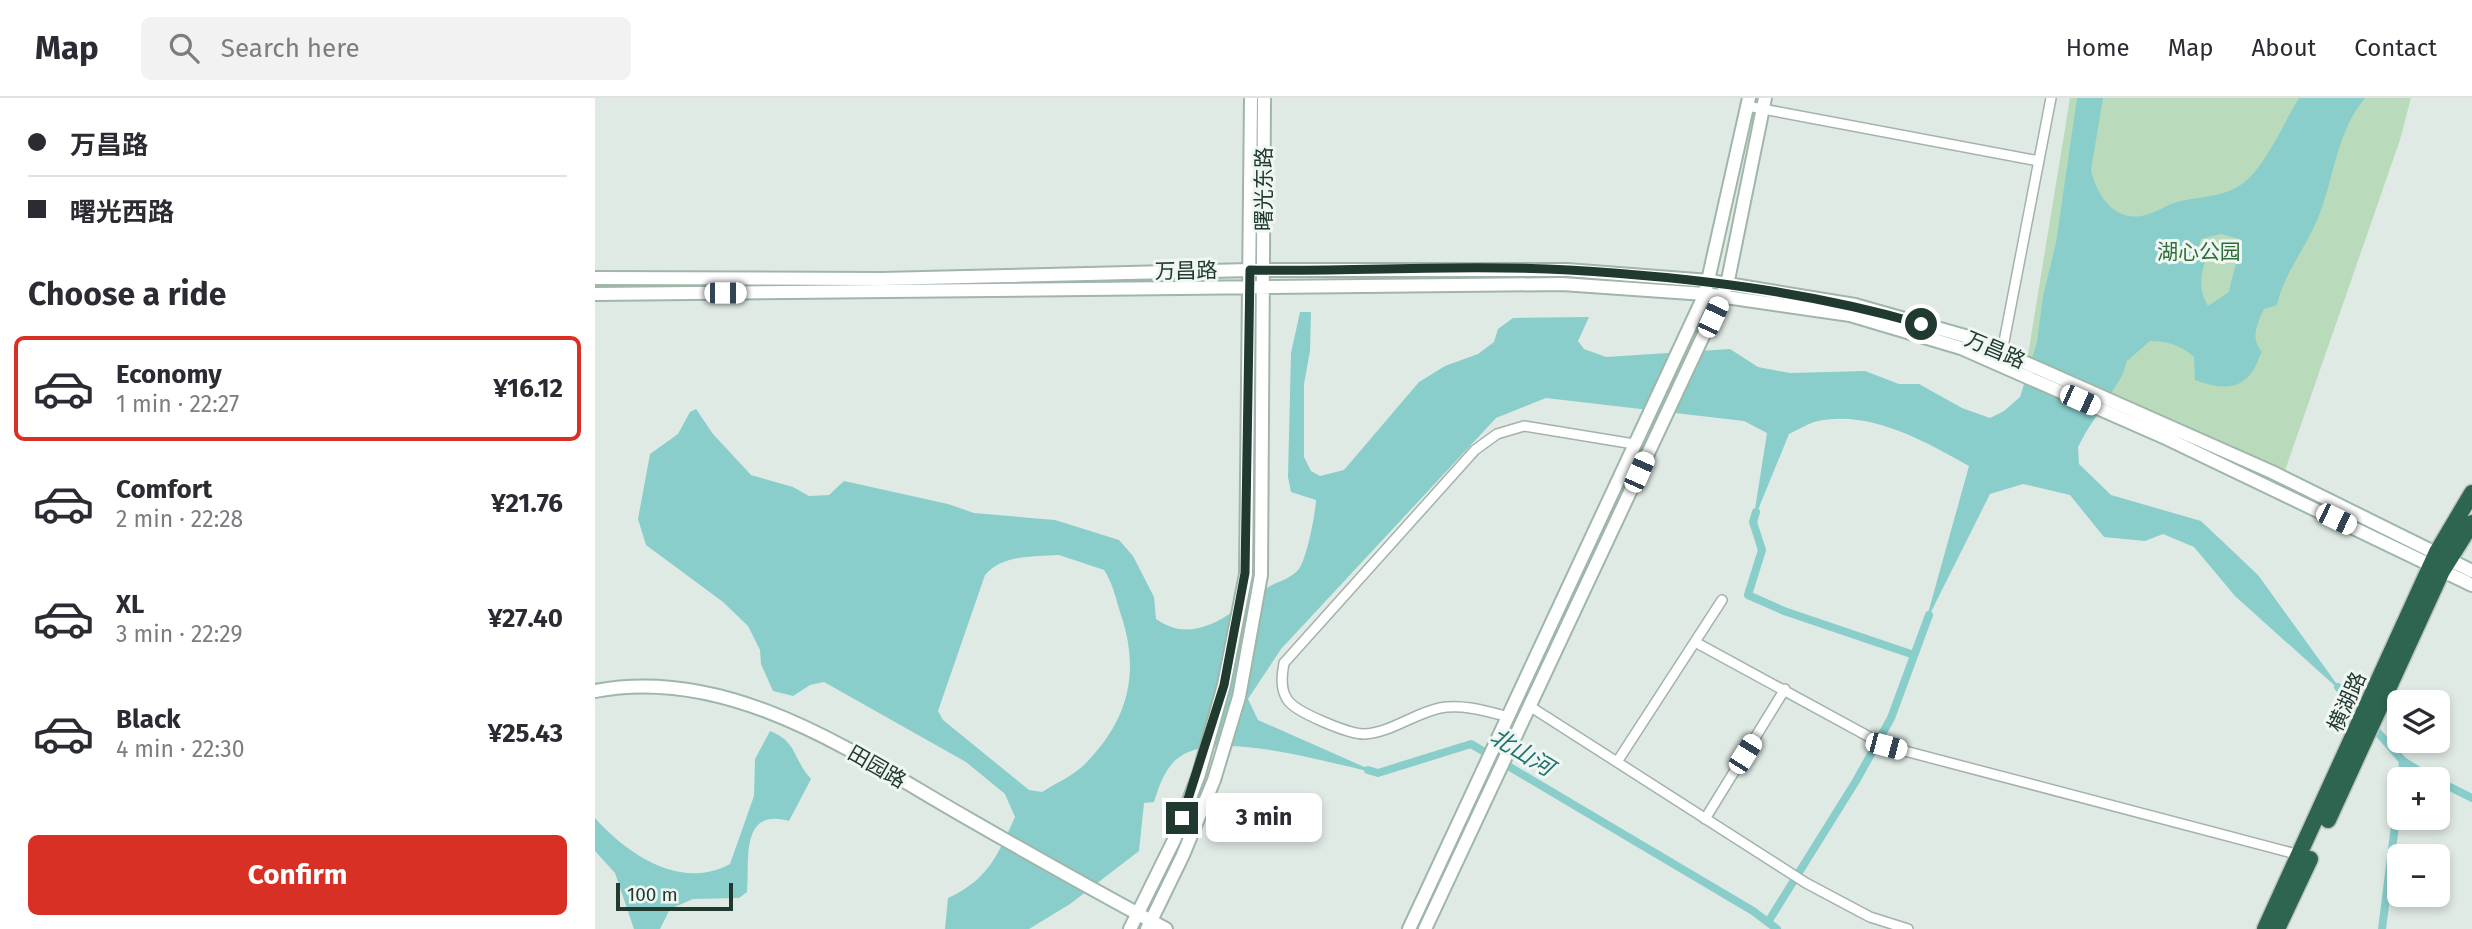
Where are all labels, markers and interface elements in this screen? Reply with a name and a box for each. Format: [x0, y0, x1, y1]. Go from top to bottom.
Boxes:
search box [141, 17, 631, 80]
text: Map [35, 28, 99, 68]
icon: search [165, 29, 203, 67]
text: Search here [221, 33, 360, 64]
text: Home [2066, 34, 2130, 62]
text: Map [2168, 34, 2214, 62]
text: About [2252, 34, 2316, 62]
text: Contact [2354, 34, 2437, 62]
text: 万昌路 [70, 130, 148, 161]
street label: 曙光东路 [1251, 147, 1277, 231]
text: 曙光西路 [70, 197, 174, 228]
park label: 湖心公园 [2157, 239, 2241, 265]
street label: 万昌路 [1154, 257, 1218, 285]
text: Choose a ride [28, 275, 226, 313]
car [705, 283, 747, 304]
car [1695, 294, 1732, 340]
route start [1905, 308, 1937, 340]
street label: 万昌路 [1961, 326, 2029, 374]
icon: car [32, 357, 95, 420]
text: Economy [116, 359, 222, 390]
text: ¥16.12 [493, 373, 563, 404]
car [2057, 382, 2104, 418]
text: 1 min · 22:27 [116, 390, 239, 418]
car [1621, 449, 1658, 495]
icon: car [32, 472, 95, 535]
text: Comfort [116, 474, 212, 505]
text: ¥21.76 [491, 488, 563, 519]
car [2313, 500, 2360, 538]
text: 2 min · 22:28 [116, 505, 243, 533]
icon: car [32, 587, 95, 650]
text: XL [116, 589, 144, 620]
text: ¥27.40 [488, 603, 563, 634]
text: 3 min · 22:29 [116, 620, 242, 648]
street label: 横湖路 [2322, 668, 2372, 736]
map controls [2387, 690, 2450, 907]
button: layers [2387, 690, 2450, 753]
icon: car [32, 702, 95, 765]
text: Black [116, 704, 181, 735]
text: ¥25.43 [488, 718, 563, 749]
water label: 北山河 [1485, 722, 1562, 784]
car [1863, 730, 1910, 762]
car [1725, 731, 1766, 777]
text: 4 min · 22:30 [116, 735, 245, 763]
street label: 田园路 [843, 740, 911, 794]
button: + [2387, 767, 2450, 830]
callout: 3 min [1207, 794, 1322, 842]
route end [1166, 802, 1198, 834]
text: 3 min [1236, 803, 1292, 831]
button: Confirm [28, 835, 567, 915]
button: − [2387, 844, 2450, 907]
scale bar [616, 880, 733, 912]
text: 100 m [627, 883, 678, 906]

